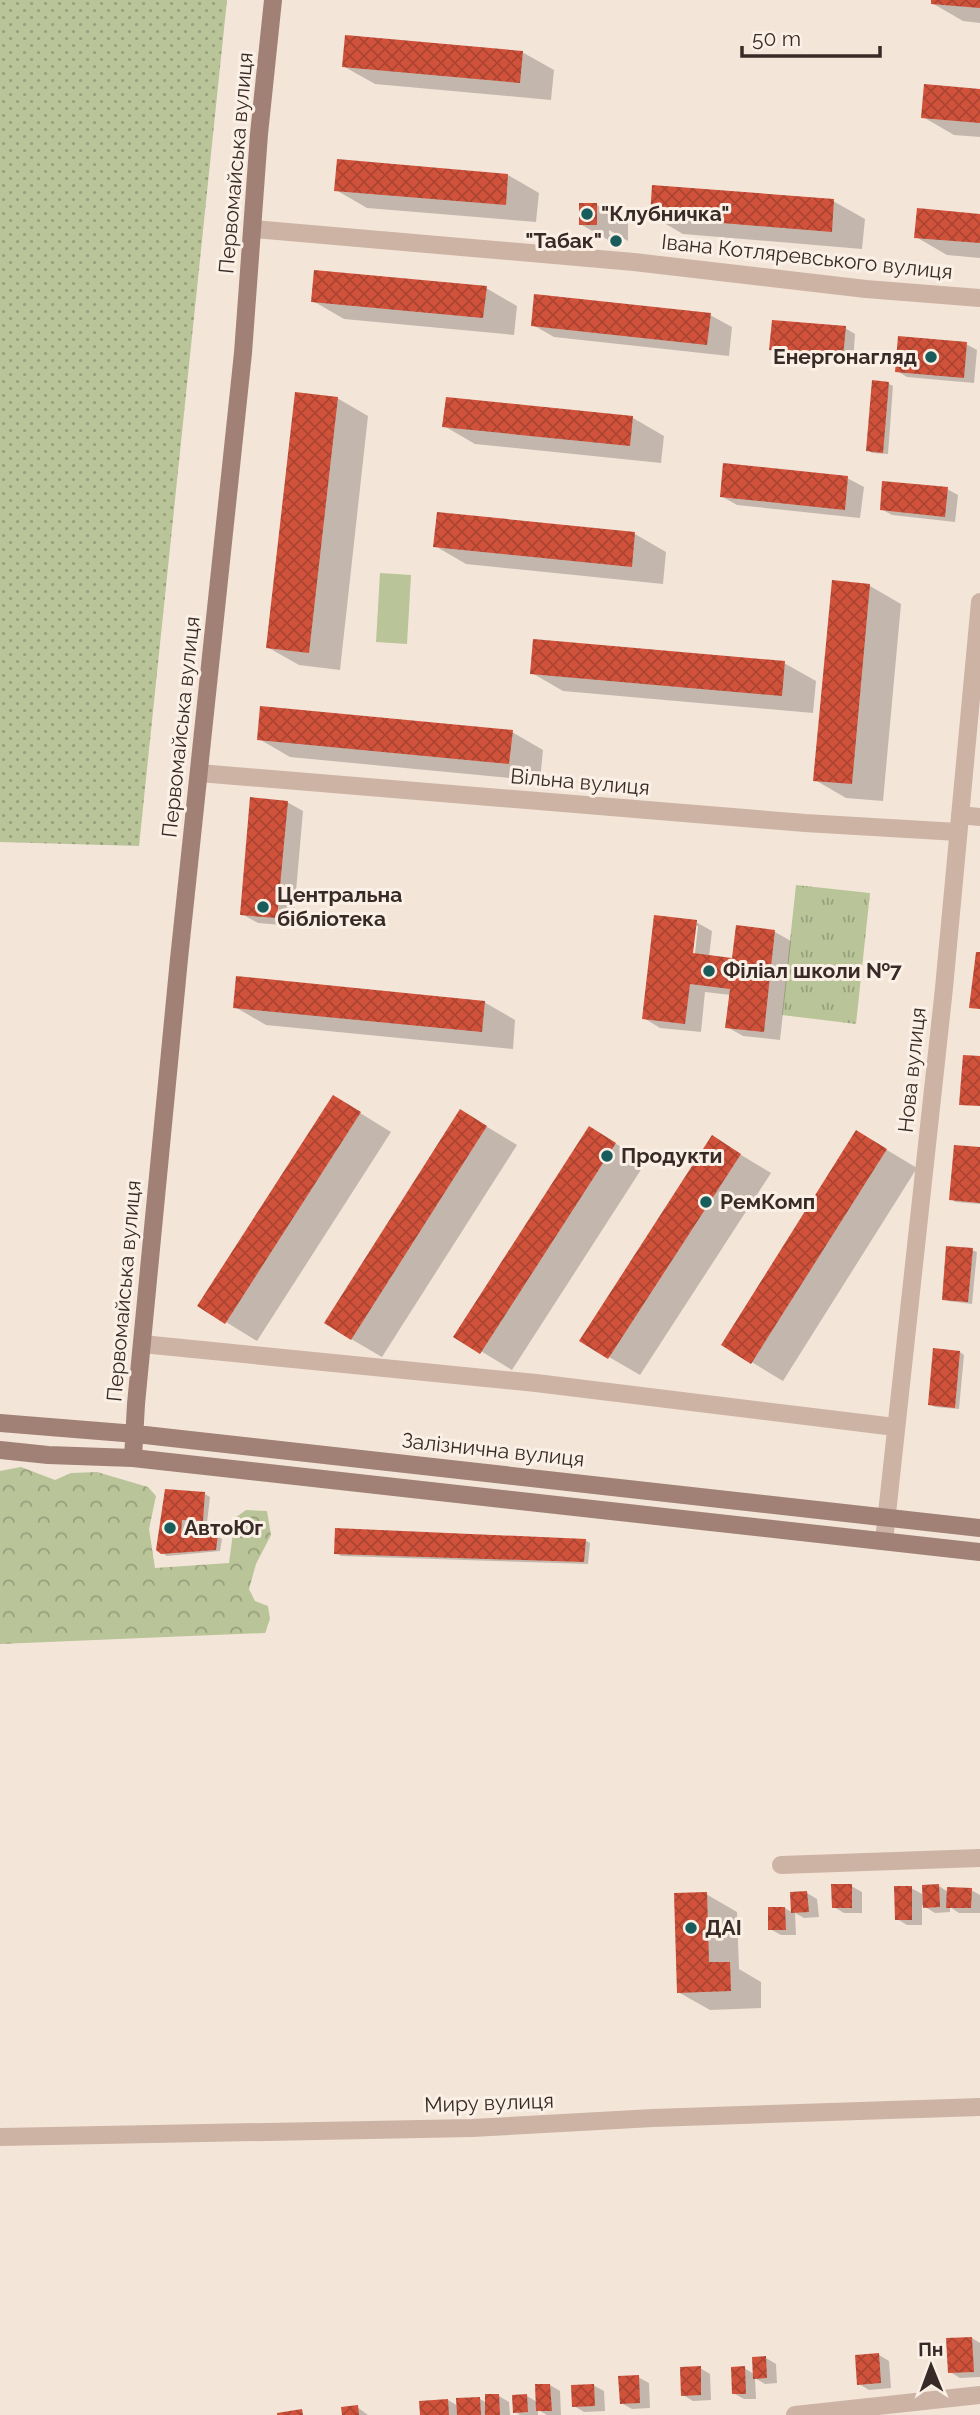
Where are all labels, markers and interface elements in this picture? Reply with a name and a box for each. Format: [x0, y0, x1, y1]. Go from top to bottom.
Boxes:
scale bar [742, 14, 880, 58]
text: 50 m [752, 26, 801, 51]
street label: Первомайська вулиця [213, 51, 258, 275]
place label: "Клубничка" [601, 201, 730, 226]
marker: "Клубничка" [579, 206, 595, 222]
place label: "Табак" [525, 228, 602, 253]
street label: Івана Котляревського вулиця [660, 229, 954, 284]
marker: "Табак" [608, 233, 624, 249]
place label: Енергонагляд [773, 344, 917, 369]
marker: Енергонагляд [923, 349, 939, 365]
street label: Первомайська вулиця [156, 615, 205, 839]
street label: Вільна вулиця [509, 763, 651, 800]
place label: Центральна бібліотека [277, 882, 402, 931]
marker: Центральна бібліотека [255, 899, 271, 915]
place label: Філіал школи №7 [723, 958, 902, 983]
marker: Філіал школи №7 [701, 963, 717, 979]
street label: Нова вулиця [892, 1006, 931, 1134]
place label: Продукти [621, 1143, 722, 1168]
marker: Продукти [599, 1148, 615, 1164]
street label: Первомайська вулиця [101, 1179, 146, 1403]
place label: РемКомп [720, 1189, 815, 1214]
marker: РемКомп [698, 1194, 714, 1210]
street label: Залізнична вулиця [400, 1427, 586, 1472]
place label: АвтоЮг [184, 1515, 263, 1540]
marker: АвтоЮг [162, 1520, 178, 1536]
place label: ДАІ [705, 1915, 742, 1940]
marker: ДАІ [683, 1920, 699, 1936]
street label: Миру вулиця [424, 2088, 554, 2117]
north arrow [896, 2331, 966, 2401]
text: Пн [918, 2338, 944, 2360]

